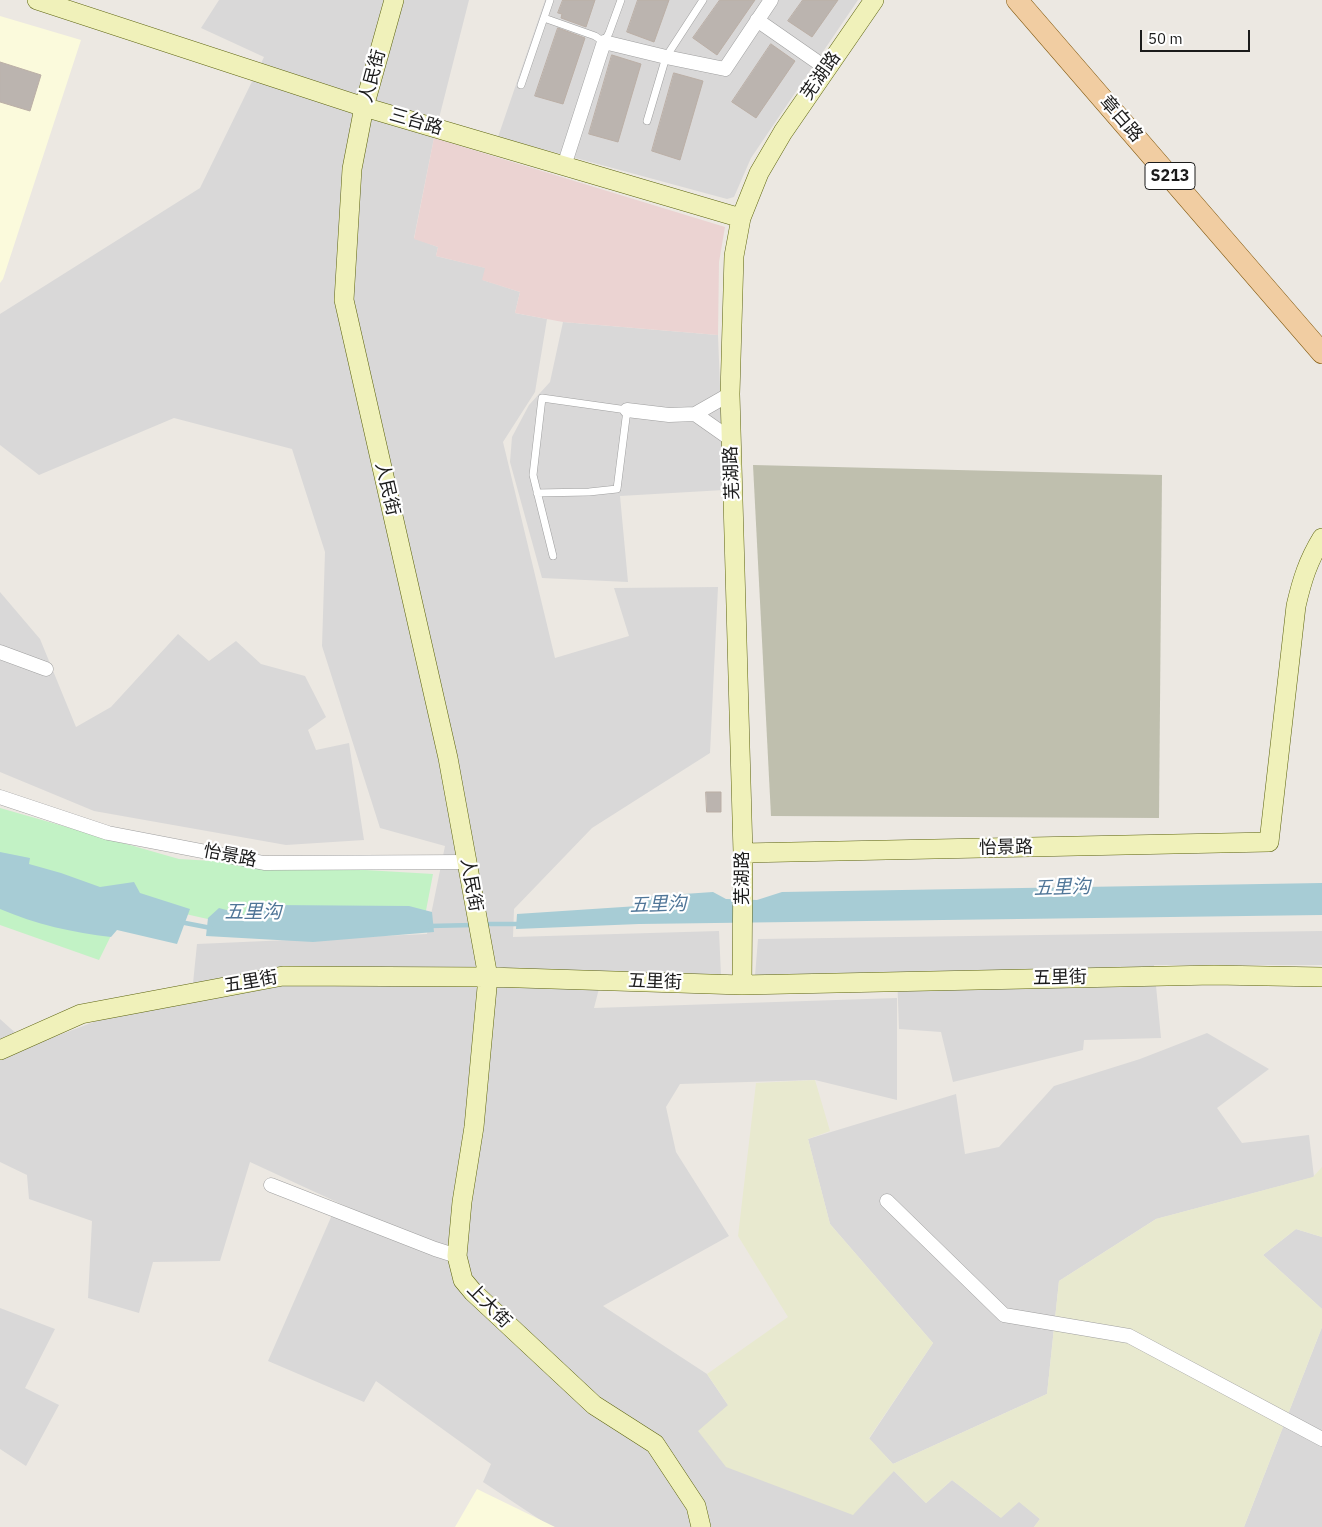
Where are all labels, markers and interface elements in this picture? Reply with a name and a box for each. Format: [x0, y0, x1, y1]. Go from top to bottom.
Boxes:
scale bar [1142, 20, 1252, 52]
text: 50 m [1148, 29, 1183, 48]
street label: 人民街 [356, 47, 390, 105]
street label: 芜湖路 [797, 48, 845, 104]
street label: 章白路 [1095, 92, 1147, 146]
street label: 三台路 [387, 104, 445, 140]
road number: S213 [1145, 162, 1195, 190]
street label: 芜湖路 [720, 446, 744, 500]
street label: 人民街 [370, 460, 404, 518]
street label: 怡景路 [979, 837, 1033, 859]
street label: 怡景路 [201, 840, 259, 872]
street label: 芜湖路 [732, 851, 754, 905]
street label: 人民街 [456, 857, 486, 913]
water label: 五里沟 [1033, 876, 1091, 900]
water label: 五里沟 [629, 893, 687, 917]
water label: 五里沟 [225, 902, 281, 924]
street label: 五里街 [223, 967, 279, 997]
street label: 五里街 [1033, 967, 1087, 989]
street label: 五里街 [628, 970, 682, 994]
street label: 上大街 [462, 1279, 516, 1333]

